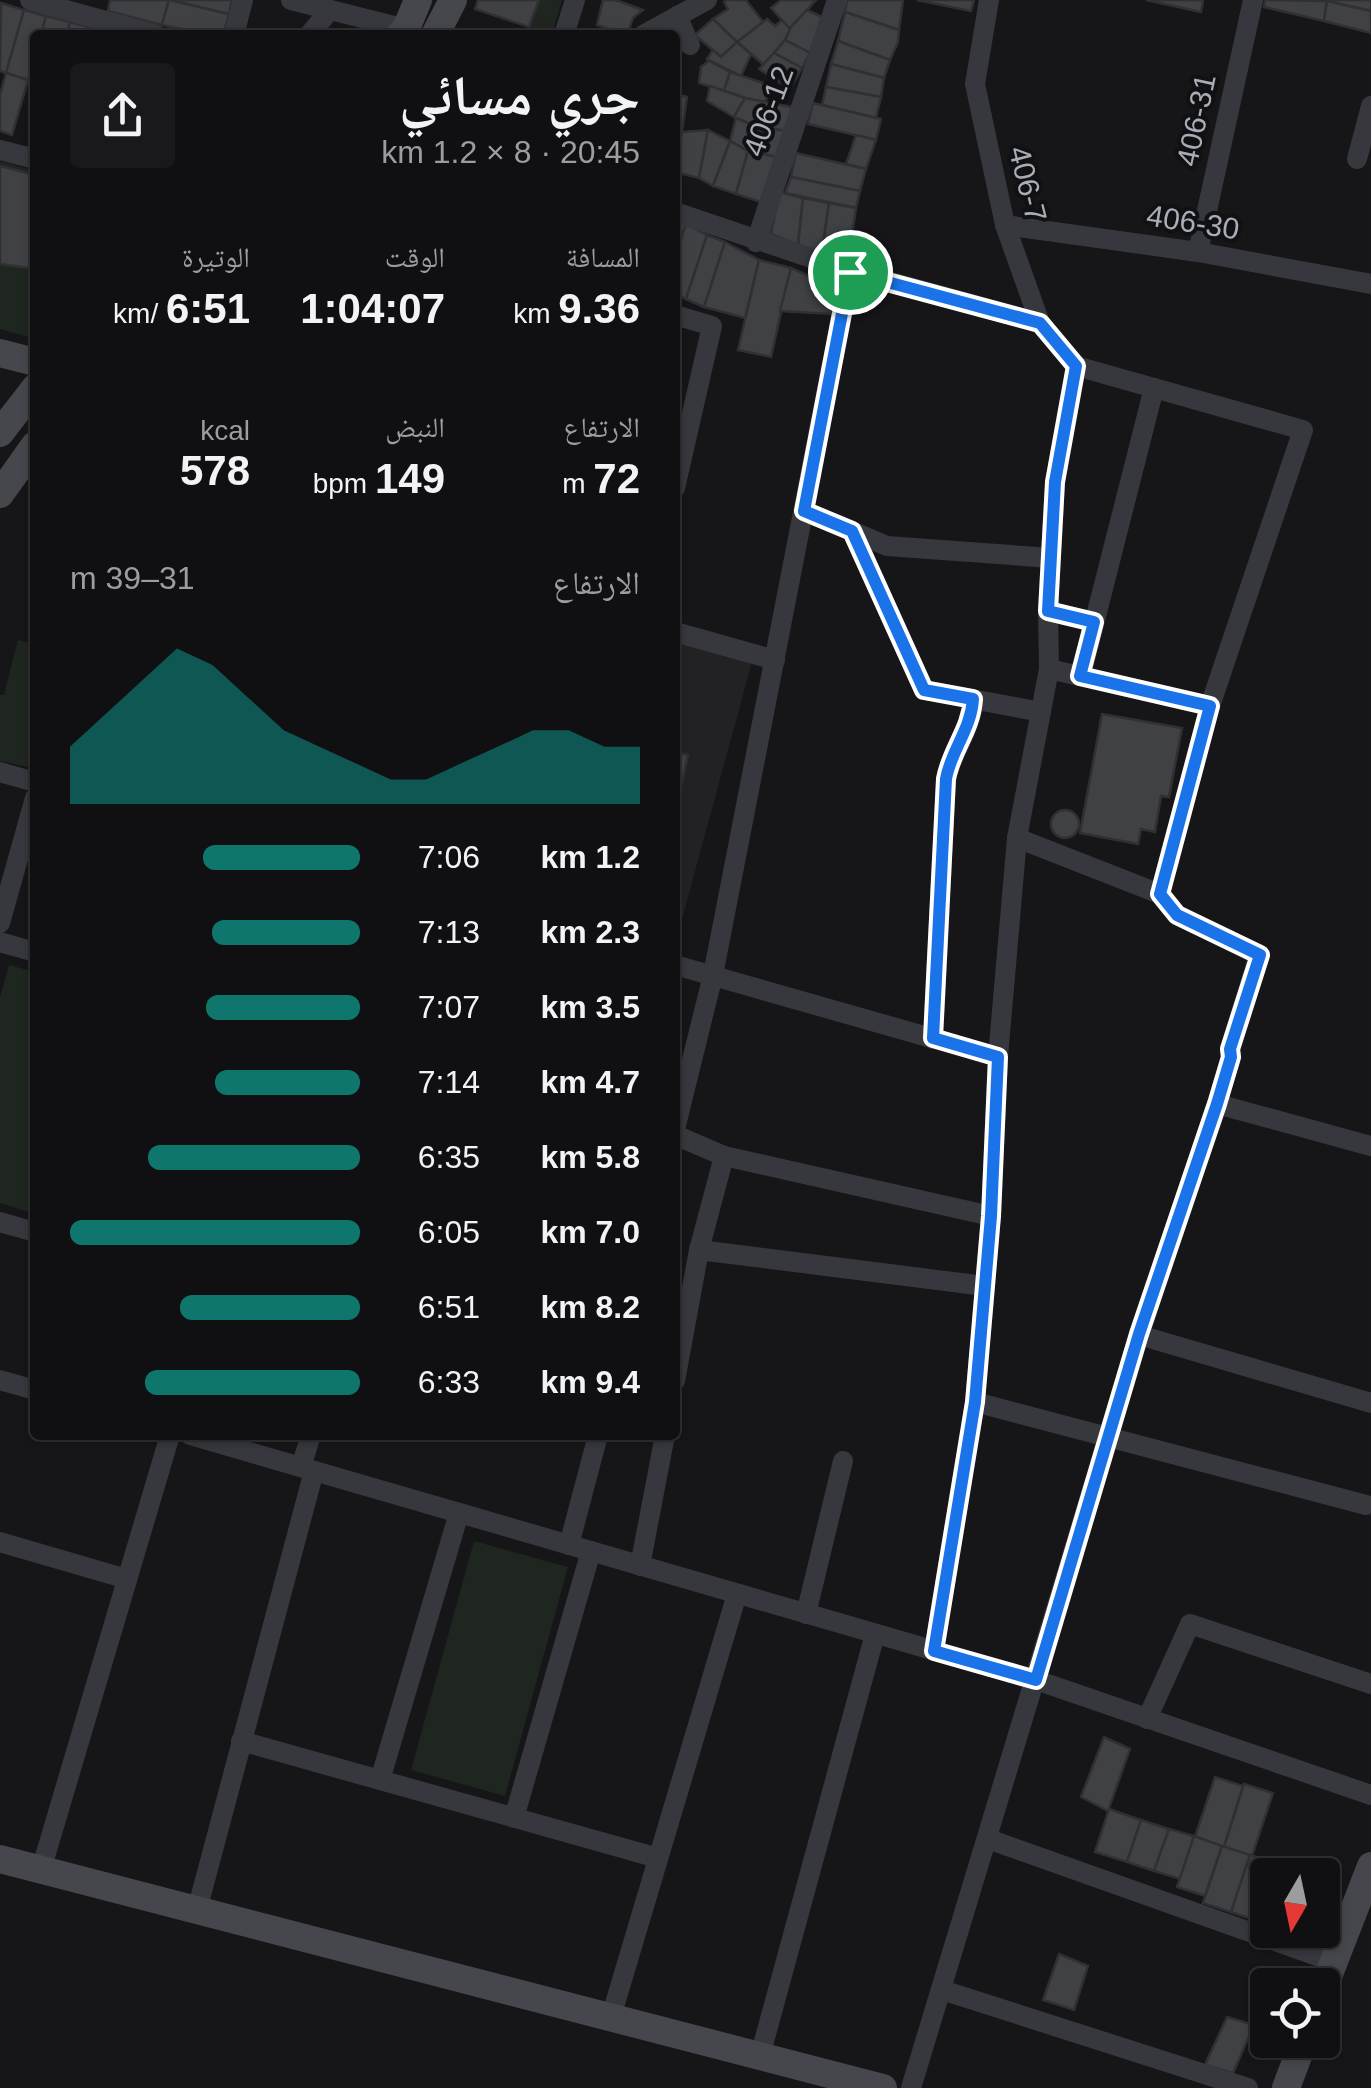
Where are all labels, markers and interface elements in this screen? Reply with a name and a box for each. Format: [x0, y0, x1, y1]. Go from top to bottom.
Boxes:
street label: 406-12 [737, 61, 799, 161]
button: share [70, 63, 175, 168]
text: جري مسائي [399, 65, 640, 127]
street label: 406-31 [1170, 71, 1222, 169]
text: 20:45 · 8 × 1.2 km [381, 134, 640, 170]
street label: 406-7 [1003, 143, 1053, 225]
street label: 406-30 [1144, 198, 1242, 246]
pin [808, 230, 893, 315]
text: الوتيرة [182, 242, 250, 273]
text: الوقت [385, 242, 445, 273]
text: المسافة [566, 242, 640, 273]
icon: arrive [823, 245, 878, 300]
text: 6:51 [166, 285, 250, 332]
text: 1:04:07 [300, 285, 445, 332]
text: 9.36 [558, 285, 640, 332]
text: /km [113, 298, 166, 329]
text: km [513, 298, 558, 329]
text: النبض [385, 412, 445, 443]
text: الارتفاع [564, 412, 640, 443]
text: kcal [200, 415, 250, 446]
text: 578 [180, 447, 250, 494]
text: 149 [375, 455, 445, 502]
text: 72 [593, 455, 640, 502]
text: bpm [313, 468, 375, 499]
text: m [562, 468, 593, 499]
text: 31–39 m [70, 560, 195, 596]
text: الارتفاع [553, 565, 640, 601]
text: 7:06 [418, 839, 480, 875]
text: 1.2 km [540, 839, 640, 875]
text: 7:13 [418, 914, 480, 950]
text: 2.3 km [540, 914, 640, 950]
text: 7:07 [418, 989, 480, 1025]
text: 3.5 km [540, 989, 640, 1025]
text: 7:14 [418, 1064, 480, 1100]
text: 4.7 km [540, 1064, 640, 1100]
text: 6:35 [418, 1139, 480, 1175]
text: 5.8 km [540, 1139, 640, 1175]
text: 6:05 [418, 1214, 480, 1250]
text: 7.0 km [540, 1214, 640, 1250]
text: 6:51 [418, 1289, 480, 1325]
text: 8.2 km [540, 1289, 640, 1325]
text: 6:33 [418, 1364, 480, 1400]
text: 9.4 km [540, 1364, 640, 1400]
north arrow [1250, 1858, 1340, 1948]
map controls [1250, 1858, 1340, 2058]
button: locate [1250, 1968, 1340, 2058]

